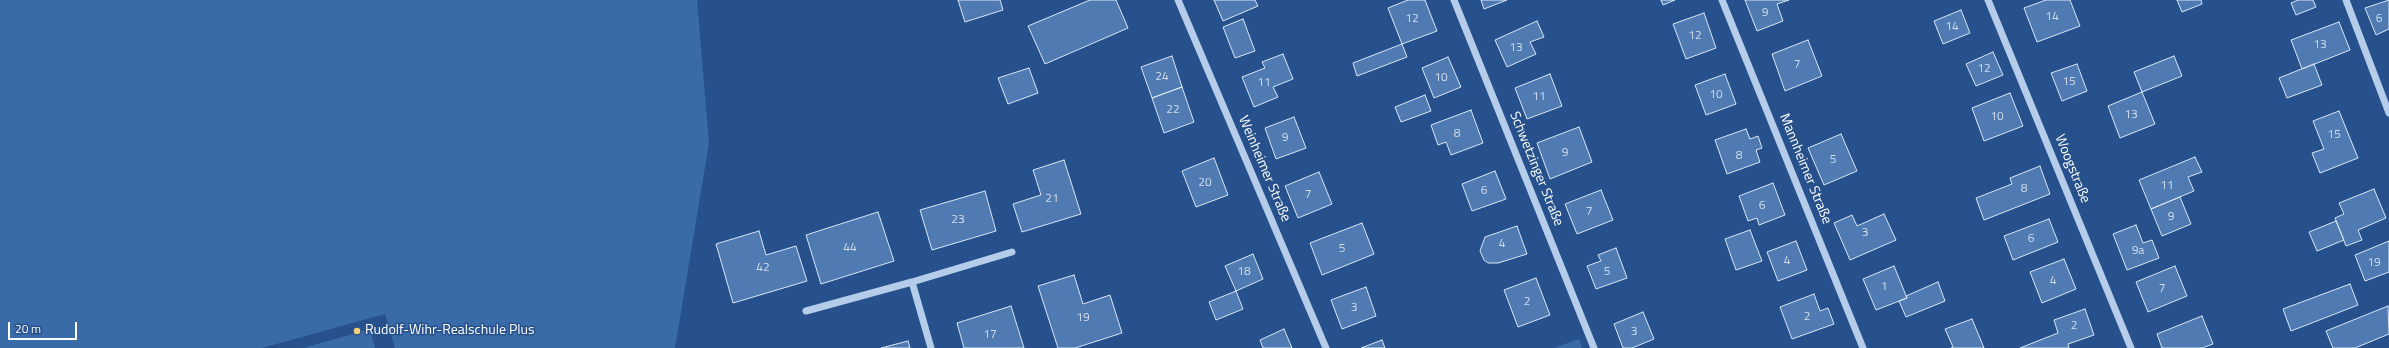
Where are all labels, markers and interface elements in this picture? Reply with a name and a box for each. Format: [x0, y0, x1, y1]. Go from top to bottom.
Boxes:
house number: 9 [1762, 6, 1768, 20]
house number: 14 [2045, 10, 2059, 24]
house number: 12 [1405, 12, 1419, 26]
house number: 6 [2376, 12, 2382, 26]
house number: 14 [1945, 20, 1959, 34]
house number: 12 [1688, 29, 1702, 43]
house number: 13 [2313, 38, 2327, 52]
house number: 13 [1509, 41, 1523, 55]
house number: 7 [1794, 58, 1800, 72]
house number: 12 [1977, 62, 1991, 76]
house number: 24 [1155, 70, 1169, 84]
house number: 10 [1434, 71, 1448, 85]
house number: 15 [2062, 75, 2076, 89]
house number: 11 [1257, 76, 1271, 90]
house number: 10 [1709, 88, 1723, 102]
house number: 11 [1532, 90, 1546, 104]
house number: 22 [1166, 103, 1180, 117]
house number: 13 [2124, 108, 2138, 122]
street label: Schwetzinger Straße [1505, 109, 1567, 229]
house number: 10 [1990, 110, 2004, 124]
street label: Mannheimer Straße [1775, 111, 1835, 227]
street label: Weinheimer Straße [1234, 113, 1294, 225]
house number: 8 [1454, 127, 1460, 141]
house number: 15 [2327, 128, 2341, 142]
house number: 9 [1282, 131, 1288, 145]
street label: Woogstraße [2051, 132, 2093, 206]
house number: 9 [1562, 146, 1568, 160]
house number: 8 [1736, 149, 1742, 163]
house number: 5 [1830, 153, 1836, 167]
house number: 20 [1198, 176, 1212, 190]
house number: 11 [2160, 179, 2174, 193]
house number: 8 [2021, 182, 2027, 196]
house number: 6 [1481, 184, 1487, 198]
house number: 7 [1305, 188, 1311, 202]
house number: 21 [1045, 192, 1059, 206]
house number: 6 [1759, 199, 1765, 213]
house number: 7 [1586, 205, 1592, 219]
house number: 9 [2168, 210, 2174, 224]
house number: 23 [951, 213, 965, 227]
house number: 3 [1862, 226, 1868, 240]
house number: 6 [2028, 232, 2034, 246]
house number: 4 [1499, 237, 1505, 251]
house number: 44 [843, 241, 857, 255]
house number: 5 [1339, 242, 1345, 256]
house number: 9a [2132, 244, 2144, 258]
house number: 4 [1784, 254, 1790, 268]
house number: 19 [2367, 256, 2381, 270]
house number: 42 [756, 261, 770, 275]
house number: 18 [1237, 265, 1251, 279]
house number: 5 [1604, 265, 1610, 279]
house number: 4 [2050, 274, 2056, 288]
house number: 1 [1881, 280, 1887, 294]
house number: 7 [2159, 282, 2165, 296]
house number: 2 [1524, 295, 1530, 309]
house number: 3 [1351, 301, 1357, 315]
house number: 2 [1804, 310, 1810, 324]
house number: 19 [1076, 311, 1090, 325]
scale bar [10, 314, 79, 340]
text: 20 m [15, 319, 41, 338]
house number: 2 [2071, 319, 2077, 333]
place label: Rudolf-Wihr-Realschule Plus [365, 323, 535, 339]
house number: 3 [1631, 325, 1637, 339]
marker: Rudolf-Wihr-Realschule Plus [352, 326, 362, 336]
house number: 17 [983, 328, 997, 342]

